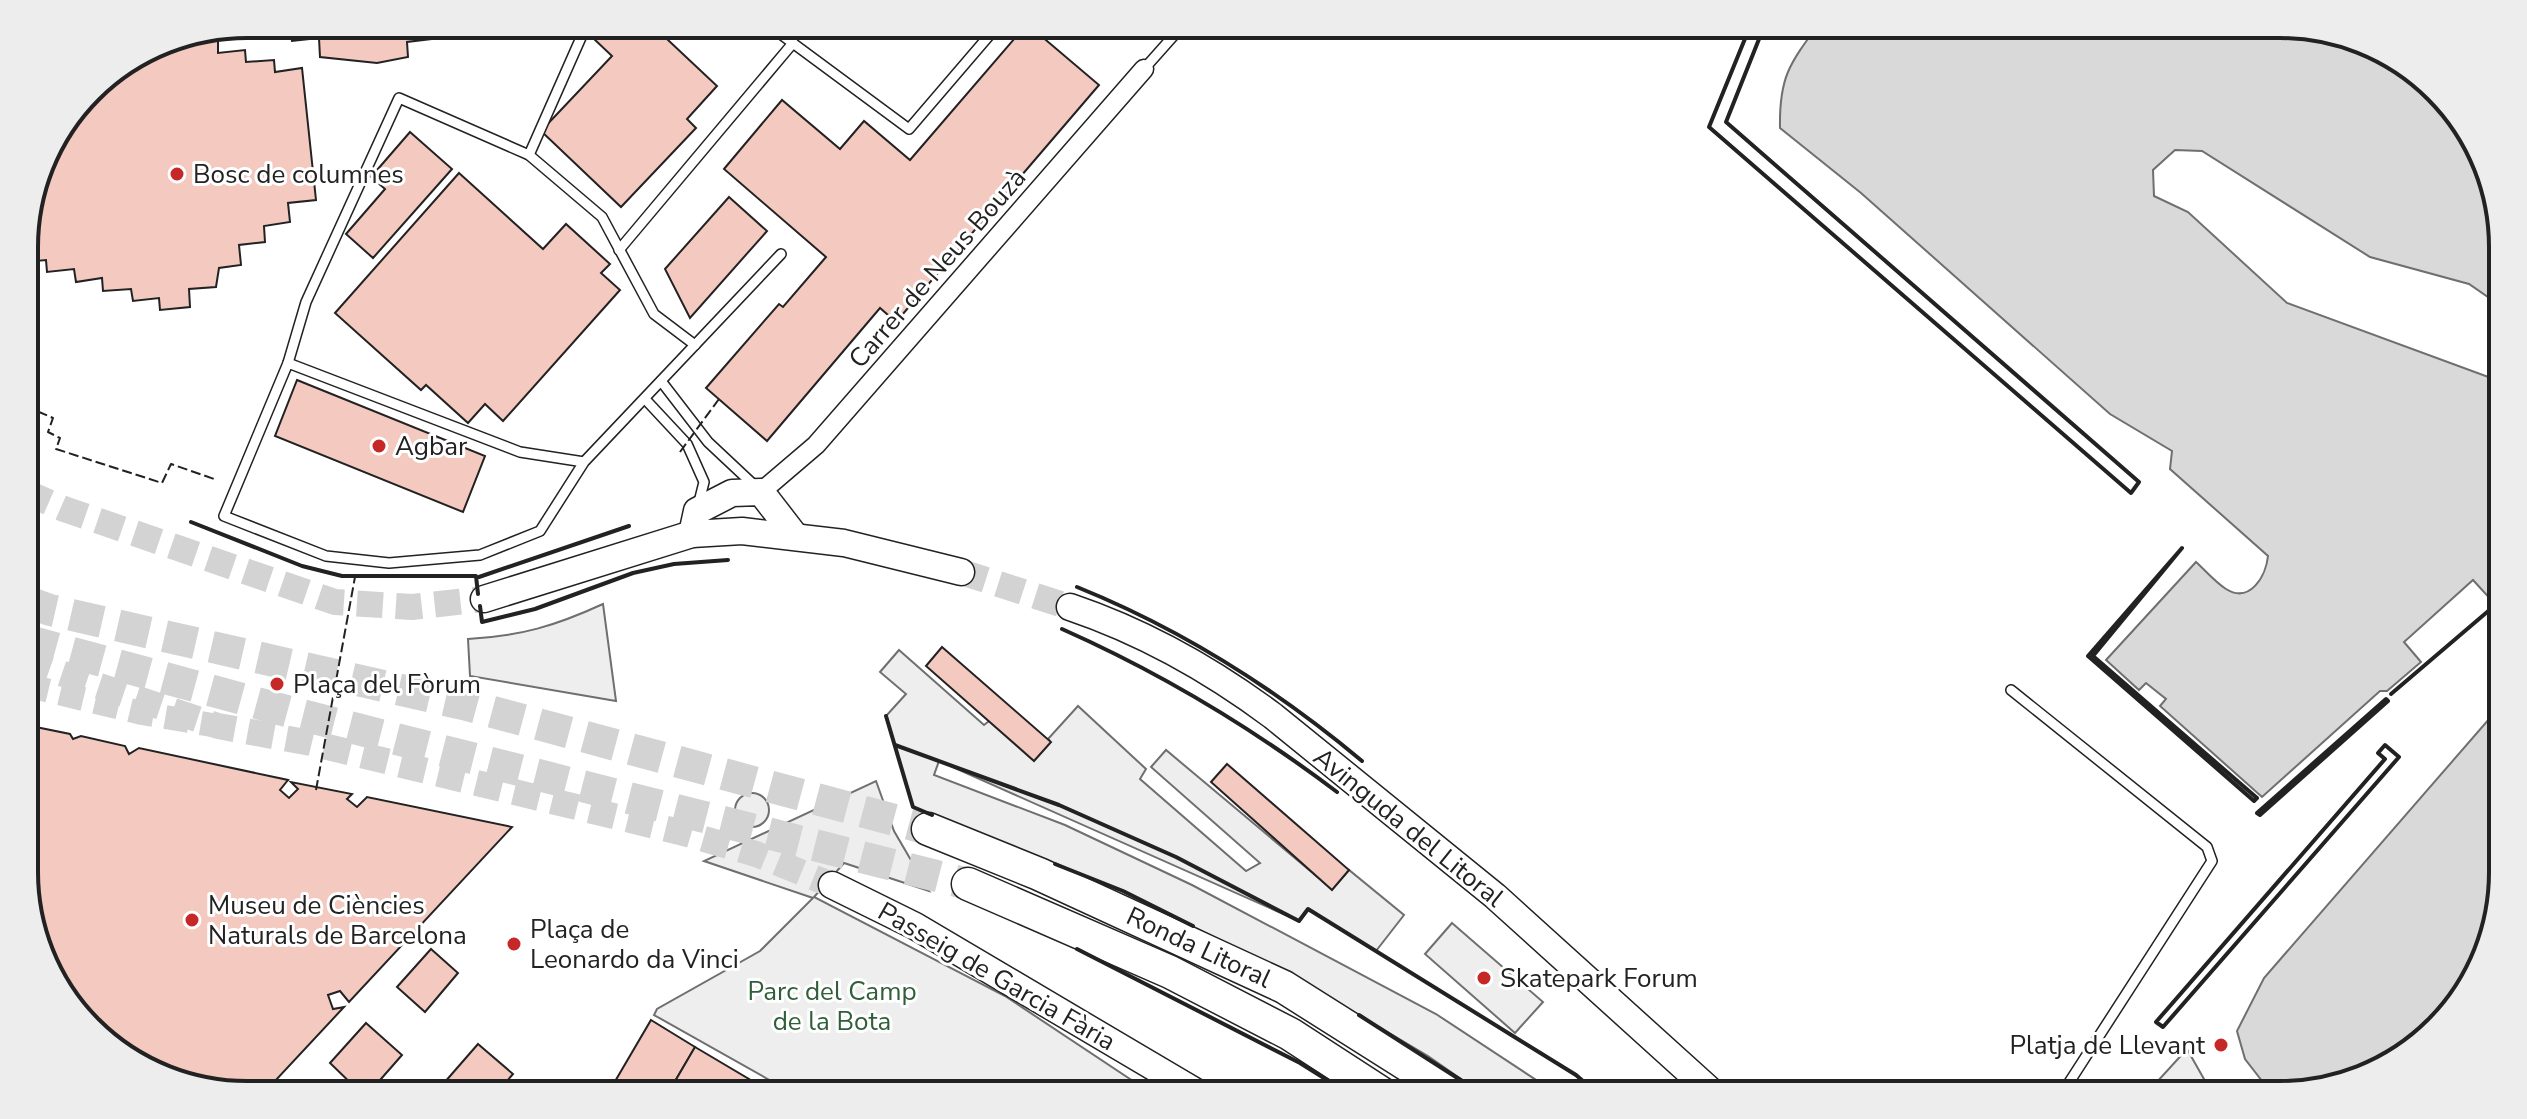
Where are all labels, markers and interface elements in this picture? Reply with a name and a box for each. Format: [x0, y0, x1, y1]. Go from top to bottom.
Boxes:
place label: Bosc de columnes [193, 157, 404, 192]
street label: Carrer de Neus Bouzà [841, 161, 1034, 376]
marker: Bosc de columnes [168, 165, 186, 183]
place label: Agbar [395, 429, 468, 464]
marker: Agbar [370, 437, 388, 455]
place label: Plaça del Fòrum [293, 667, 481, 702]
marker: Plaça del Fòrum [268, 675, 286, 693]
street label: Avinguda del Litoral [1306, 740, 1511, 915]
place label: Museu de Ciències Naturals de Barcelona [208, 888, 467, 953]
street label: Passeig de Garcia Fària [871, 894, 1122, 1059]
street label: Ronda Litoral [1121, 899, 1277, 996]
marker: Museu de Ciències Naturals de Barcelona [183, 911, 201, 929]
place label: Plaça de Leonardo da Vinci [530, 912, 739, 977]
marker: Plaça de Leonardo da Vinci [505, 935, 523, 953]
place label: Skatepark Forum [1500, 961, 1698, 996]
marker: Skatepark Forum [1475, 969, 1493, 987]
park label: Parc del Camp de la Bota [747, 974, 917, 1039]
place label: Platja de Llevant [2010, 1028, 2206, 1063]
marker: Platja de Llevant [2212, 1036, 2230, 1054]

